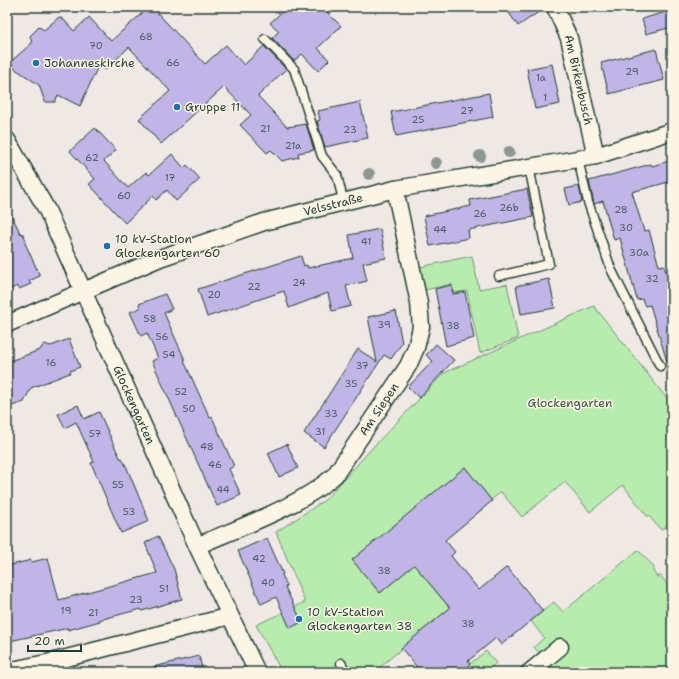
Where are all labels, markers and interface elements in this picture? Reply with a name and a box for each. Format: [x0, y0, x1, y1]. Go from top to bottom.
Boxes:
house number: 68 [139, 30, 153, 43]
street label: Am Birkenbusch [561, 33, 597, 127]
house number: 70 [89, 39, 103, 52]
place label: Johanneskirche [44, 55, 135, 71]
house number: 66 [166, 56, 180, 69]
marker: Johanneskirche [31, 58, 41, 68]
house number: 29 [625, 65, 639, 78]
house number: 1a [536, 71, 547, 84]
house number: 1 [543, 91, 547, 104]
place label: Gruppe 11 [185, 99, 240, 115]
marker: Gruppe 11 [172, 102, 182, 112]
house number: 27 [460, 104, 474, 117]
house number: 25 [412, 113, 424, 126]
house number: 21 [260, 122, 270, 135]
house number: 23 [343, 123, 357, 136]
house number: 21a [285, 139, 302, 152]
house number: 62 [85, 151, 99, 164]
house number: 17 [165, 171, 175, 184]
house number: 60 [117, 189, 131, 202]
street label: Velsstraße [302, 189, 365, 220]
house number: 26b [499, 201, 519, 214]
house number: 28 [614, 203, 628, 216]
house number: 26 [473, 207, 487, 220]
house number: 30 [619, 221, 633, 234]
house number: 44 [433, 223, 447, 236]
place label: 10 kV-Station Glockengarten 60 [115, 231, 220, 261]
house number: 41 [361, 235, 371, 248]
marker: 10 kV-Station Glockengarten 60 [102, 241, 112, 251]
house number: 30a [629, 246, 650, 259]
house number: 32 [645, 272, 659, 285]
house number: 24 [292, 276, 306, 289]
house number: 22 [247, 280, 261, 293]
house number: 20 [207, 288, 221, 301]
house number: 58 [144, 312, 156, 325]
house number: 39 [377, 318, 391, 331]
house number: 38 [446, 319, 460, 332]
house number: 56 [156, 330, 168, 343]
house number: 54 [163, 348, 175, 361]
house number: 16 [46, 356, 56, 369]
house number: 37 [355, 359, 369, 372]
street label: Glockengarten [109, 363, 159, 447]
house number: 35 [345, 377, 357, 390]
street label: Am Siepen [356, 380, 403, 439]
house number: 52 [175, 385, 187, 398]
park label: Glockengarten [528, 395, 612, 411]
house number: 50 [182, 402, 196, 415]
house number: 33 [324, 407, 338, 420]
house number: 31 [315, 425, 325, 438]
house number: 57 [89, 427, 101, 440]
house number: 48 [200, 440, 214, 453]
house number: 46 [208, 458, 222, 471]
house number: 55 [112, 478, 124, 491]
house number: 44 [216, 483, 230, 496]
house number: 53 [123, 505, 135, 518]
house number: 42 [252, 552, 266, 565]
house number: 38 [377, 564, 391, 577]
house number: 40 [261, 576, 275, 589]
house number: 51 [159, 582, 169, 595]
house number: 23 [129, 593, 143, 606]
house number: 19 [61, 604, 71, 617]
place label: 10 kV-Station Glockengarten 38 [307, 604, 412, 634]
house number: 21 [88, 606, 98, 619]
marker: 10 kV-Station Glockengarten 38 [294, 614, 304, 624]
house number: 38 [461, 617, 475, 630]
scale bar [28, 627, 81, 653]
text: 20 m [34, 633, 65, 649]

